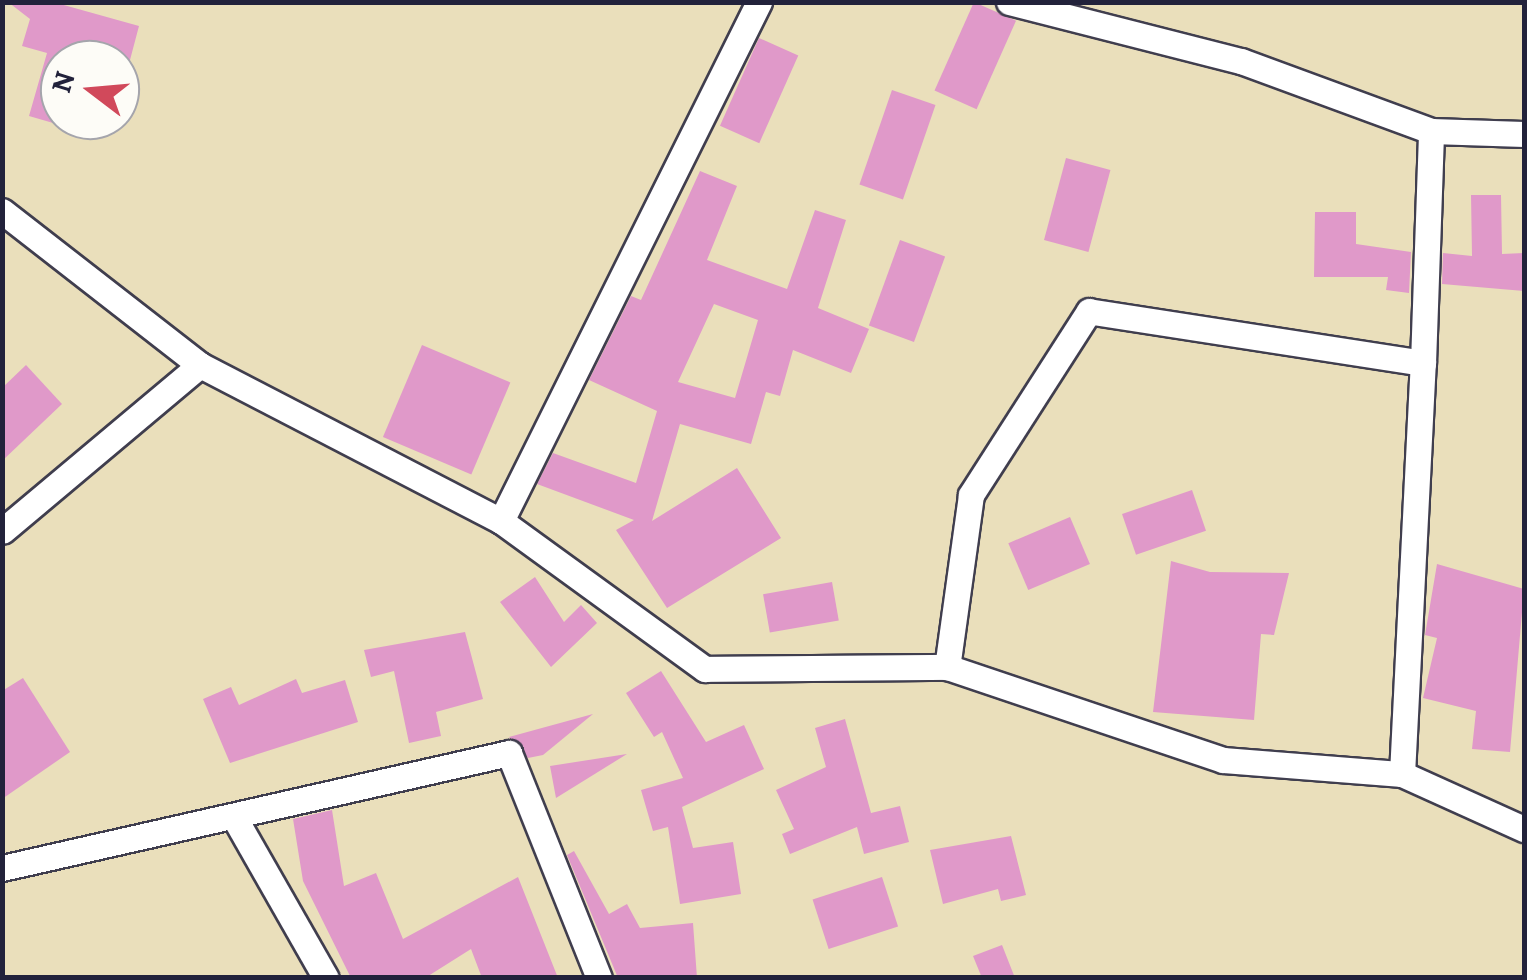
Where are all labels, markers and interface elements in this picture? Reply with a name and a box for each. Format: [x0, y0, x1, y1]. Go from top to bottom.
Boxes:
north arrow [40, 40, 140, 140]
text: N [42, 67, 84, 97]

